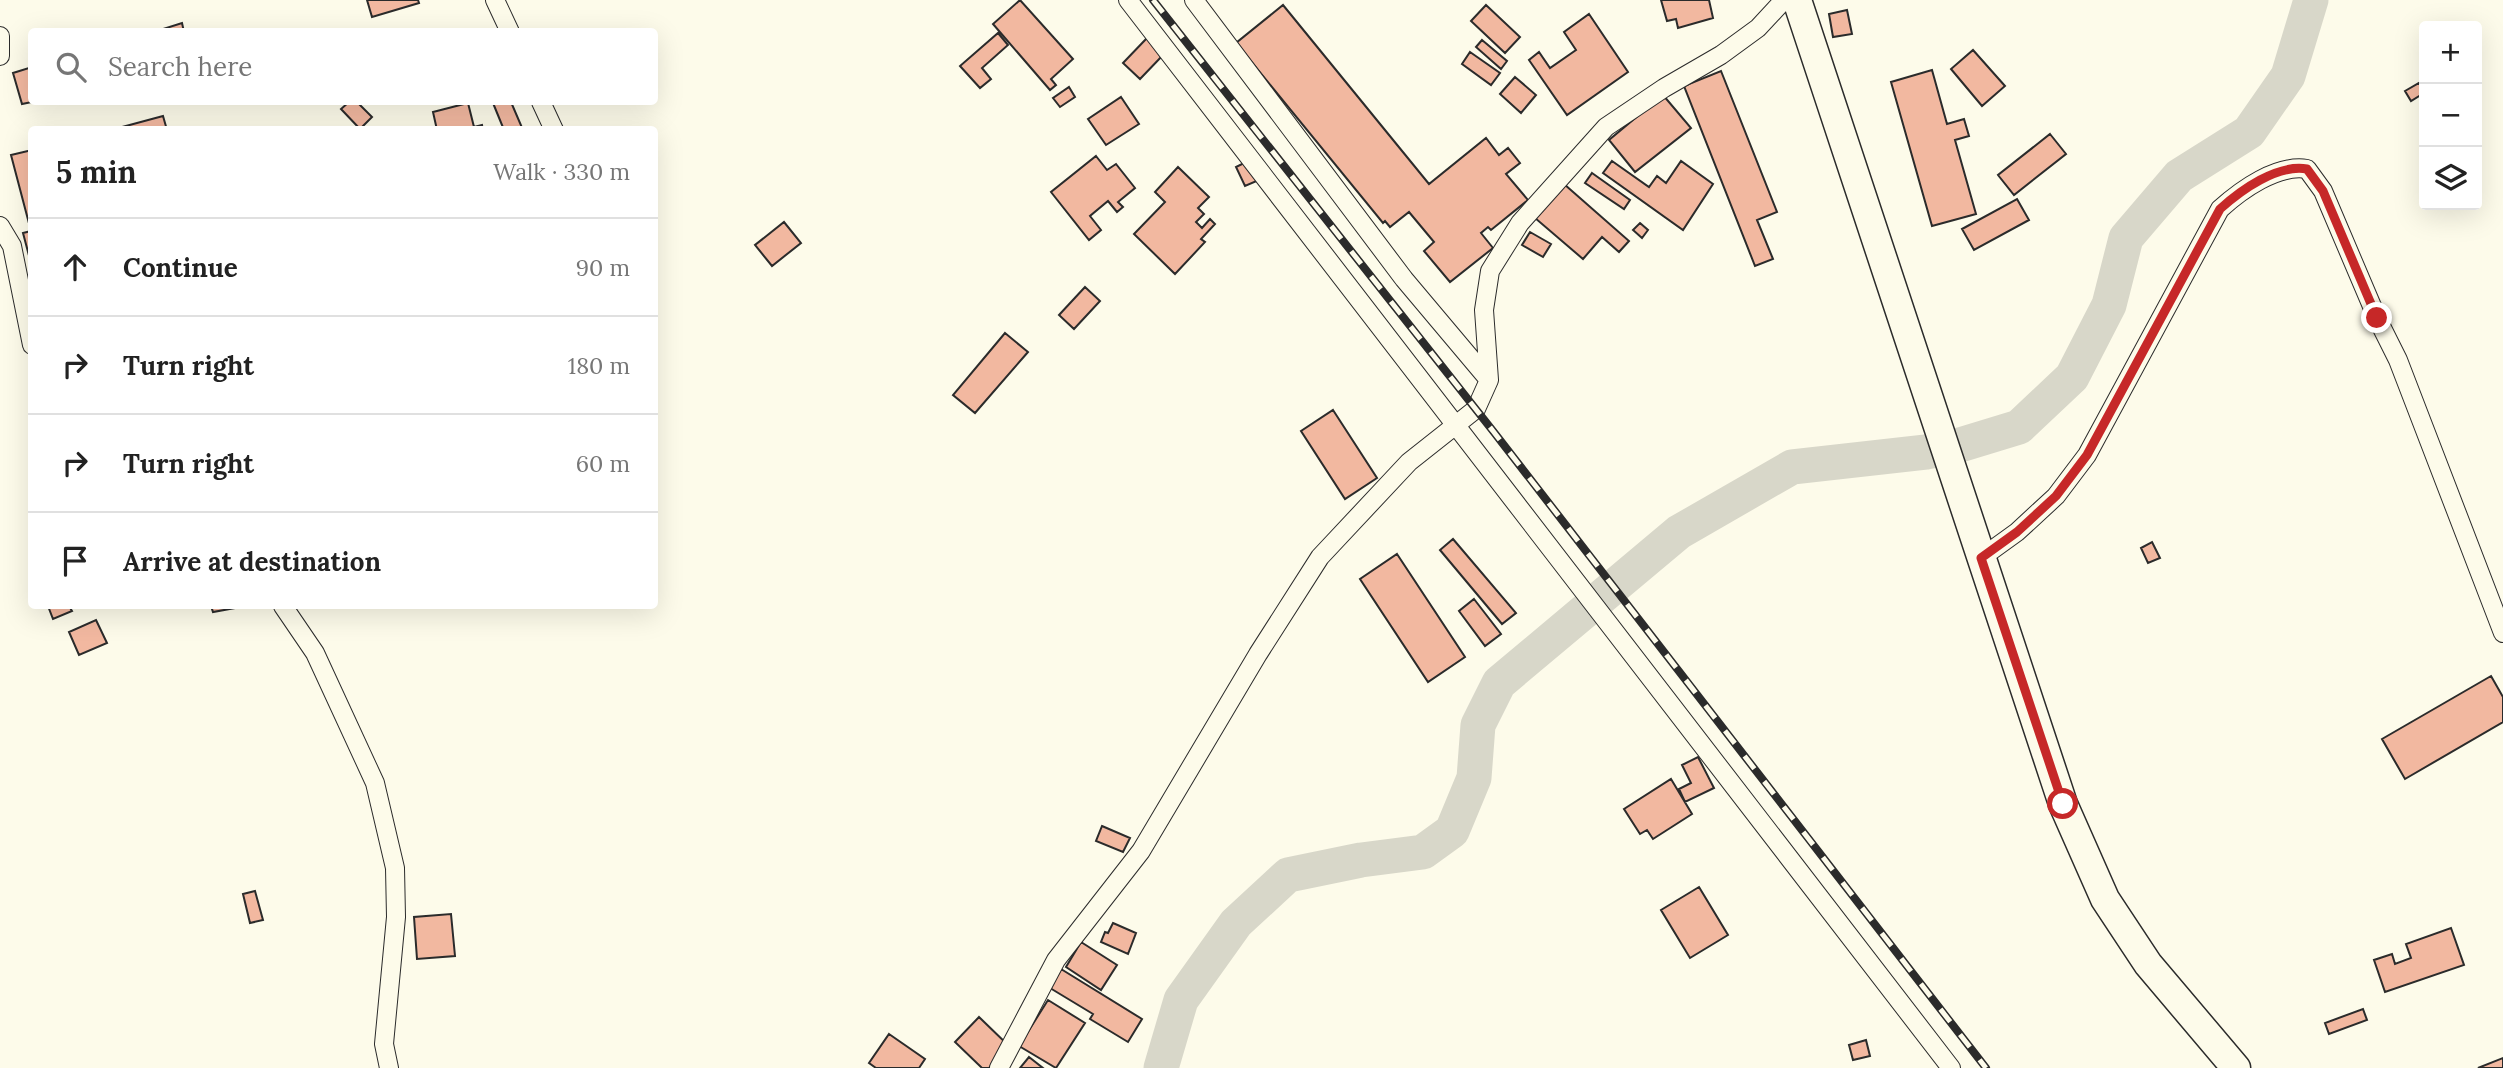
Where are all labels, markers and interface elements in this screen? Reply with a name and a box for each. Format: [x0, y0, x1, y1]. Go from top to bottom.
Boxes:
map controls [2419, 21, 2482, 210]
button: + [2419, 21, 2482, 84]
search box [28, 28, 658, 105]
icon: search [52, 48, 90, 86]
text: Search here [108, 50, 252, 83]
button: − [2419, 84, 2482, 147]
button: layers [2419, 147, 2482, 210]
text: 5 min [56, 153, 137, 191]
text: Walk · 330 m [493, 157, 630, 186]
icon: ahead [56, 248, 94, 286]
text: Continue [123, 251, 238, 284]
text: 90 m [576, 253, 630, 282]
route end [2361, 302, 2392, 333]
icon: right [56, 346, 94, 384]
text: Turn right [123, 349, 254, 382]
text: 180 m [568, 351, 630, 380]
icon: right [56, 444, 94, 482]
text: Turn right [123, 447, 254, 480]
text: 60 m [576, 449, 630, 478]
icon: arrive [56, 542, 94, 580]
text: Arrive at destination [123, 545, 381, 578]
route start [2047, 788, 2078, 819]

